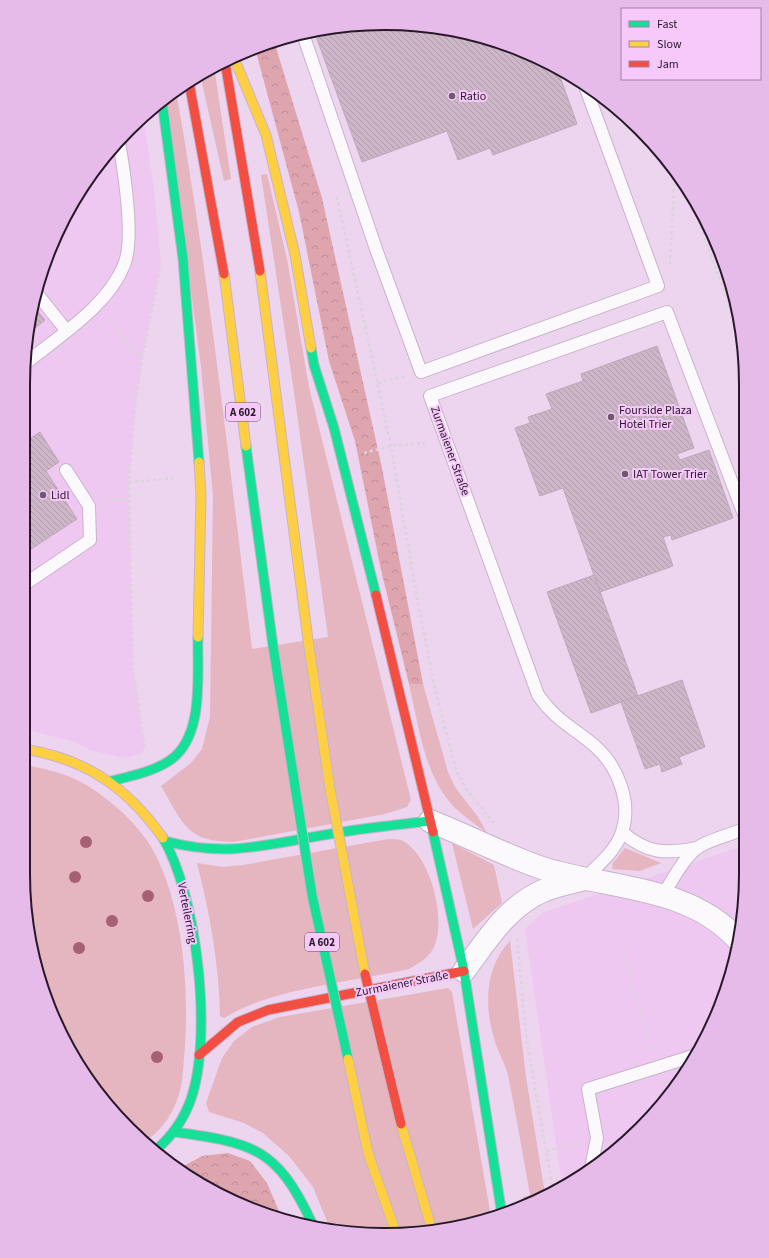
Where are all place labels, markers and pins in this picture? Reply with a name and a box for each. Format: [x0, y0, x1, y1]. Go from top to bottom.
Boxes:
place label: Ratio [460, 88, 486, 105]
marker: Ratio [447, 91, 457, 101]
place label: Fourside Plaza Hotel Trier [619, 402, 692, 433]
marker: Fourside Plaza Hotel Trier [606, 412, 616, 422]
place label: IAT Tower Trier [633, 466, 708, 483]
marker: IAT Tower Trier [620, 469, 630, 479]
place label: Lidl [51, 487, 70, 504]
marker: Lidl [38, 490, 48, 500]

